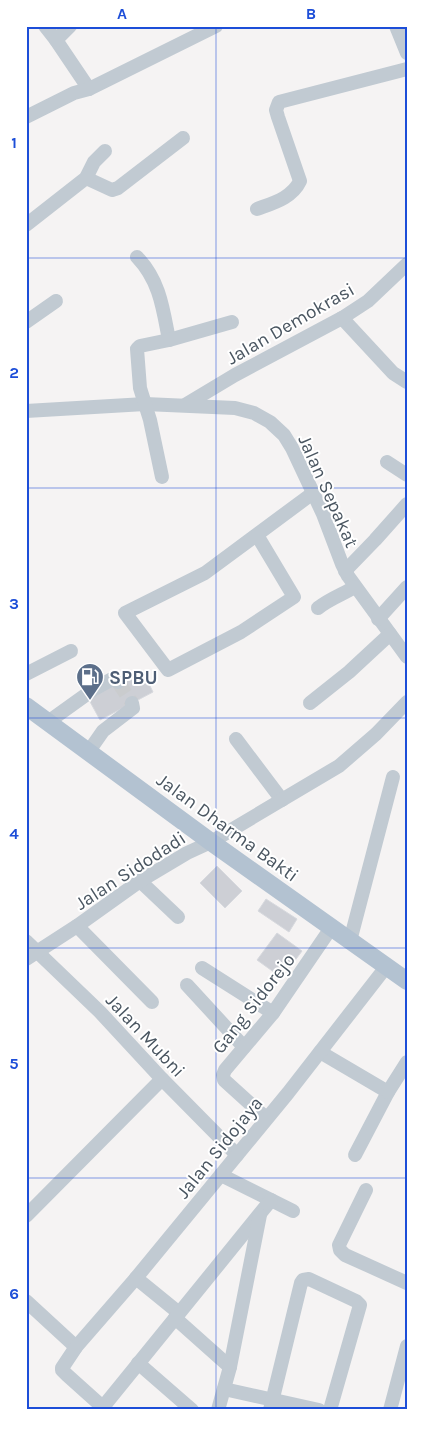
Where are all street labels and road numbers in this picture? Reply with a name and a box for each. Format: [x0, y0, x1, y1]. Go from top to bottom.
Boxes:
street label: Jalan Demokrasi [223, 278, 358, 369]
street label: Jalan Sepakat [293, 432, 363, 551]
street label: Jalan Dharma Bakti [152, 769, 303, 887]
street label: Jalan Sidodadi [71, 827, 190, 915]
street label: Gang Sidorejo [208, 949, 300, 1058]
street label: Jalan Mubni [101, 989, 189, 1082]
street label: Jalan Sidojaya [172, 1092, 267, 1203]

